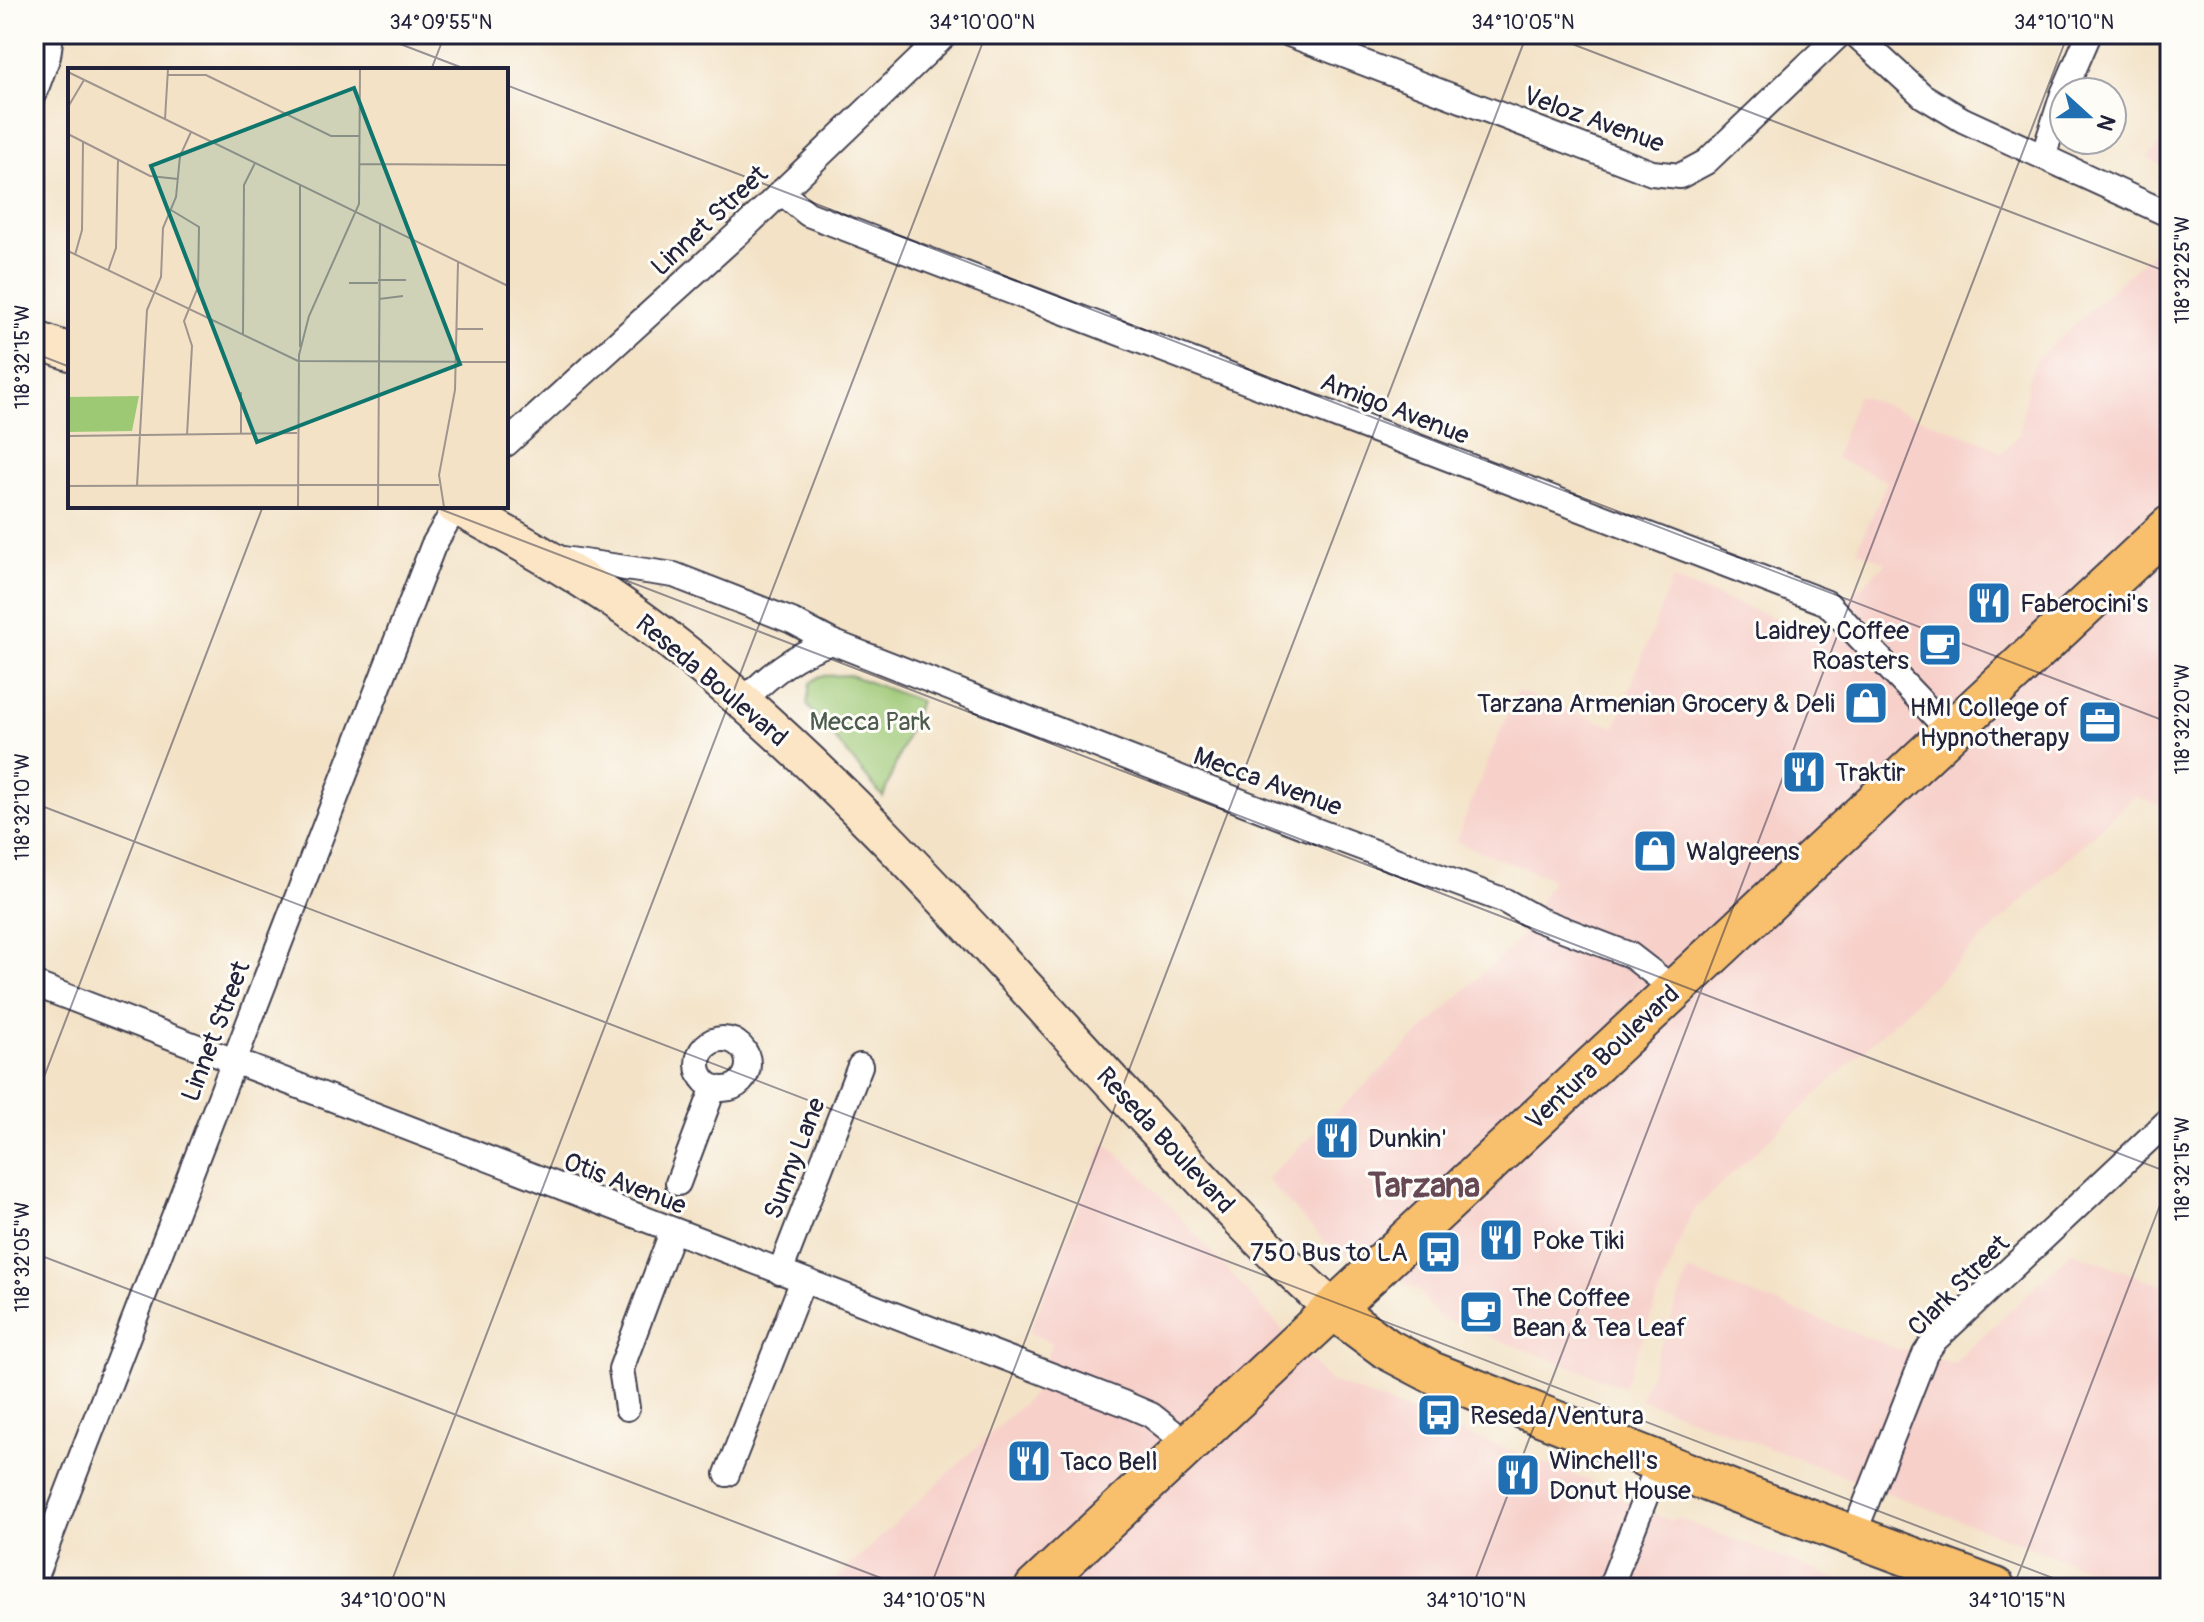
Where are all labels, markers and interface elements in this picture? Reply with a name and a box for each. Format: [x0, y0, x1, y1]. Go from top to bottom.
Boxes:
text: 34°09'55"N [390, 10, 492, 35]
text: 34°10'00"N [929, 10, 1035, 35]
text: 34°10'05"N [1471, 10, 1575, 35]
text: 34°10'10"N [2014, 10, 2114, 35]
inset map [68, 68, 508, 508]
north arrow [2048, 76, 2128, 156]
street label: Veloz Avenue [1519, 80, 1669, 160]
text: N [2090, 111, 2121, 135]
street label: Linnet Street [645, 158, 775, 283]
text: 118°32'25"W [2170, 216, 2195, 324]
text: 118°32'15"W [10, 305, 35, 409]
street label: Amigo Avenue [1316, 366, 1474, 452]
restaurant icon: Faberocini's [1965, 579, 2013, 627]
place label: Faberocini's [2020, 588, 2149, 620]
street label: Reseda Boulevard [629, 608, 794, 754]
place label: Laidrey Coffee Roasters [1754, 615, 1909, 677]
cafe icon: Laidrey Coffee Roasters [1916, 621, 1964, 669]
text: 118°32'20"W [2170, 664, 2195, 774]
shop icon: Tarzana Armenian Grocery & Deli [1842, 679, 1890, 727]
place label: Tarzana Armenian Grocery & Deli [1477, 688, 1835, 720]
place label: HMI College of Hypnotherapy [1910, 692, 2069, 754]
office icon: HMI College of Hypnotherapy [2076, 698, 2124, 746]
park label: Mecca Park [809, 706, 931, 738]
street label: Mecca Avenue [1189, 740, 1346, 824]
restaurant icon: Traktir [1780, 748, 1828, 796]
text: 118°32'10"W [10, 753, 35, 861]
place label: Traktir [1835, 757, 1906, 789]
shop icon: Walgreens [1631, 827, 1679, 875]
place label: Walgreens [1686, 836, 1800, 868]
street label: Linnet Street [174, 956, 258, 1106]
street label: Ventura Boulevard [1519, 978, 1686, 1137]
street label: Reseda Boulevard [1089, 1061, 1241, 1221]
street label: Sunny Lane [757, 1093, 833, 1224]
restaurant icon: Dunkin' [1313, 1114, 1361, 1162]
text: 118°32'15"W [2170, 1117, 2195, 1221]
place label: Dunkin' [1368, 1123, 1447, 1155]
street label: Otis Avenue [559, 1146, 691, 1222]
district label: Tarzana [1368, 1165, 1480, 1208]
text: 118°32'05"W [10, 1202, 35, 1312]
restaurant icon: Poke Tiki [1477, 1216, 1525, 1264]
place label: Poke Tiki [1532, 1225, 1624, 1257]
bus stop icon: 750 Bus to LA [1415, 1228, 1463, 1276]
street label: Clark Street [1901, 1228, 2017, 1343]
place label: 750 Bus to LA [1250, 1237, 1408, 1269]
place label: The Coffee Bean & Tea Leaf [1512, 1282, 1687, 1344]
cafe icon: The Coffee Bean & Tea Leaf [1457, 1288, 1505, 1336]
bus stop icon: Reseda/Ventura [1415, 1391, 1463, 1439]
place label: Reseda/Ventura [1470, 1400, 1644, 1432]
restaurant icon: Taco Bell [1005, 1437, 1053, 1485]
place label: Winchell's Donut House [1549, 1445, 1691, 1507]
place label: Taco Bell [1060, 1446, 1158, 1478]
restaurant icon: Winchell's Donut House [1494, 1451, 1542, 1499]
text: 34°10'00"N [340, 1588, 446, 1613]
text: 34°10'05"N [882, 1588, 986, 1613]
text: 34°10'10"N [1426, 1588, 1526, 1613]
text: 34°10'15"N [1968, 1588, 2066, 1613]

